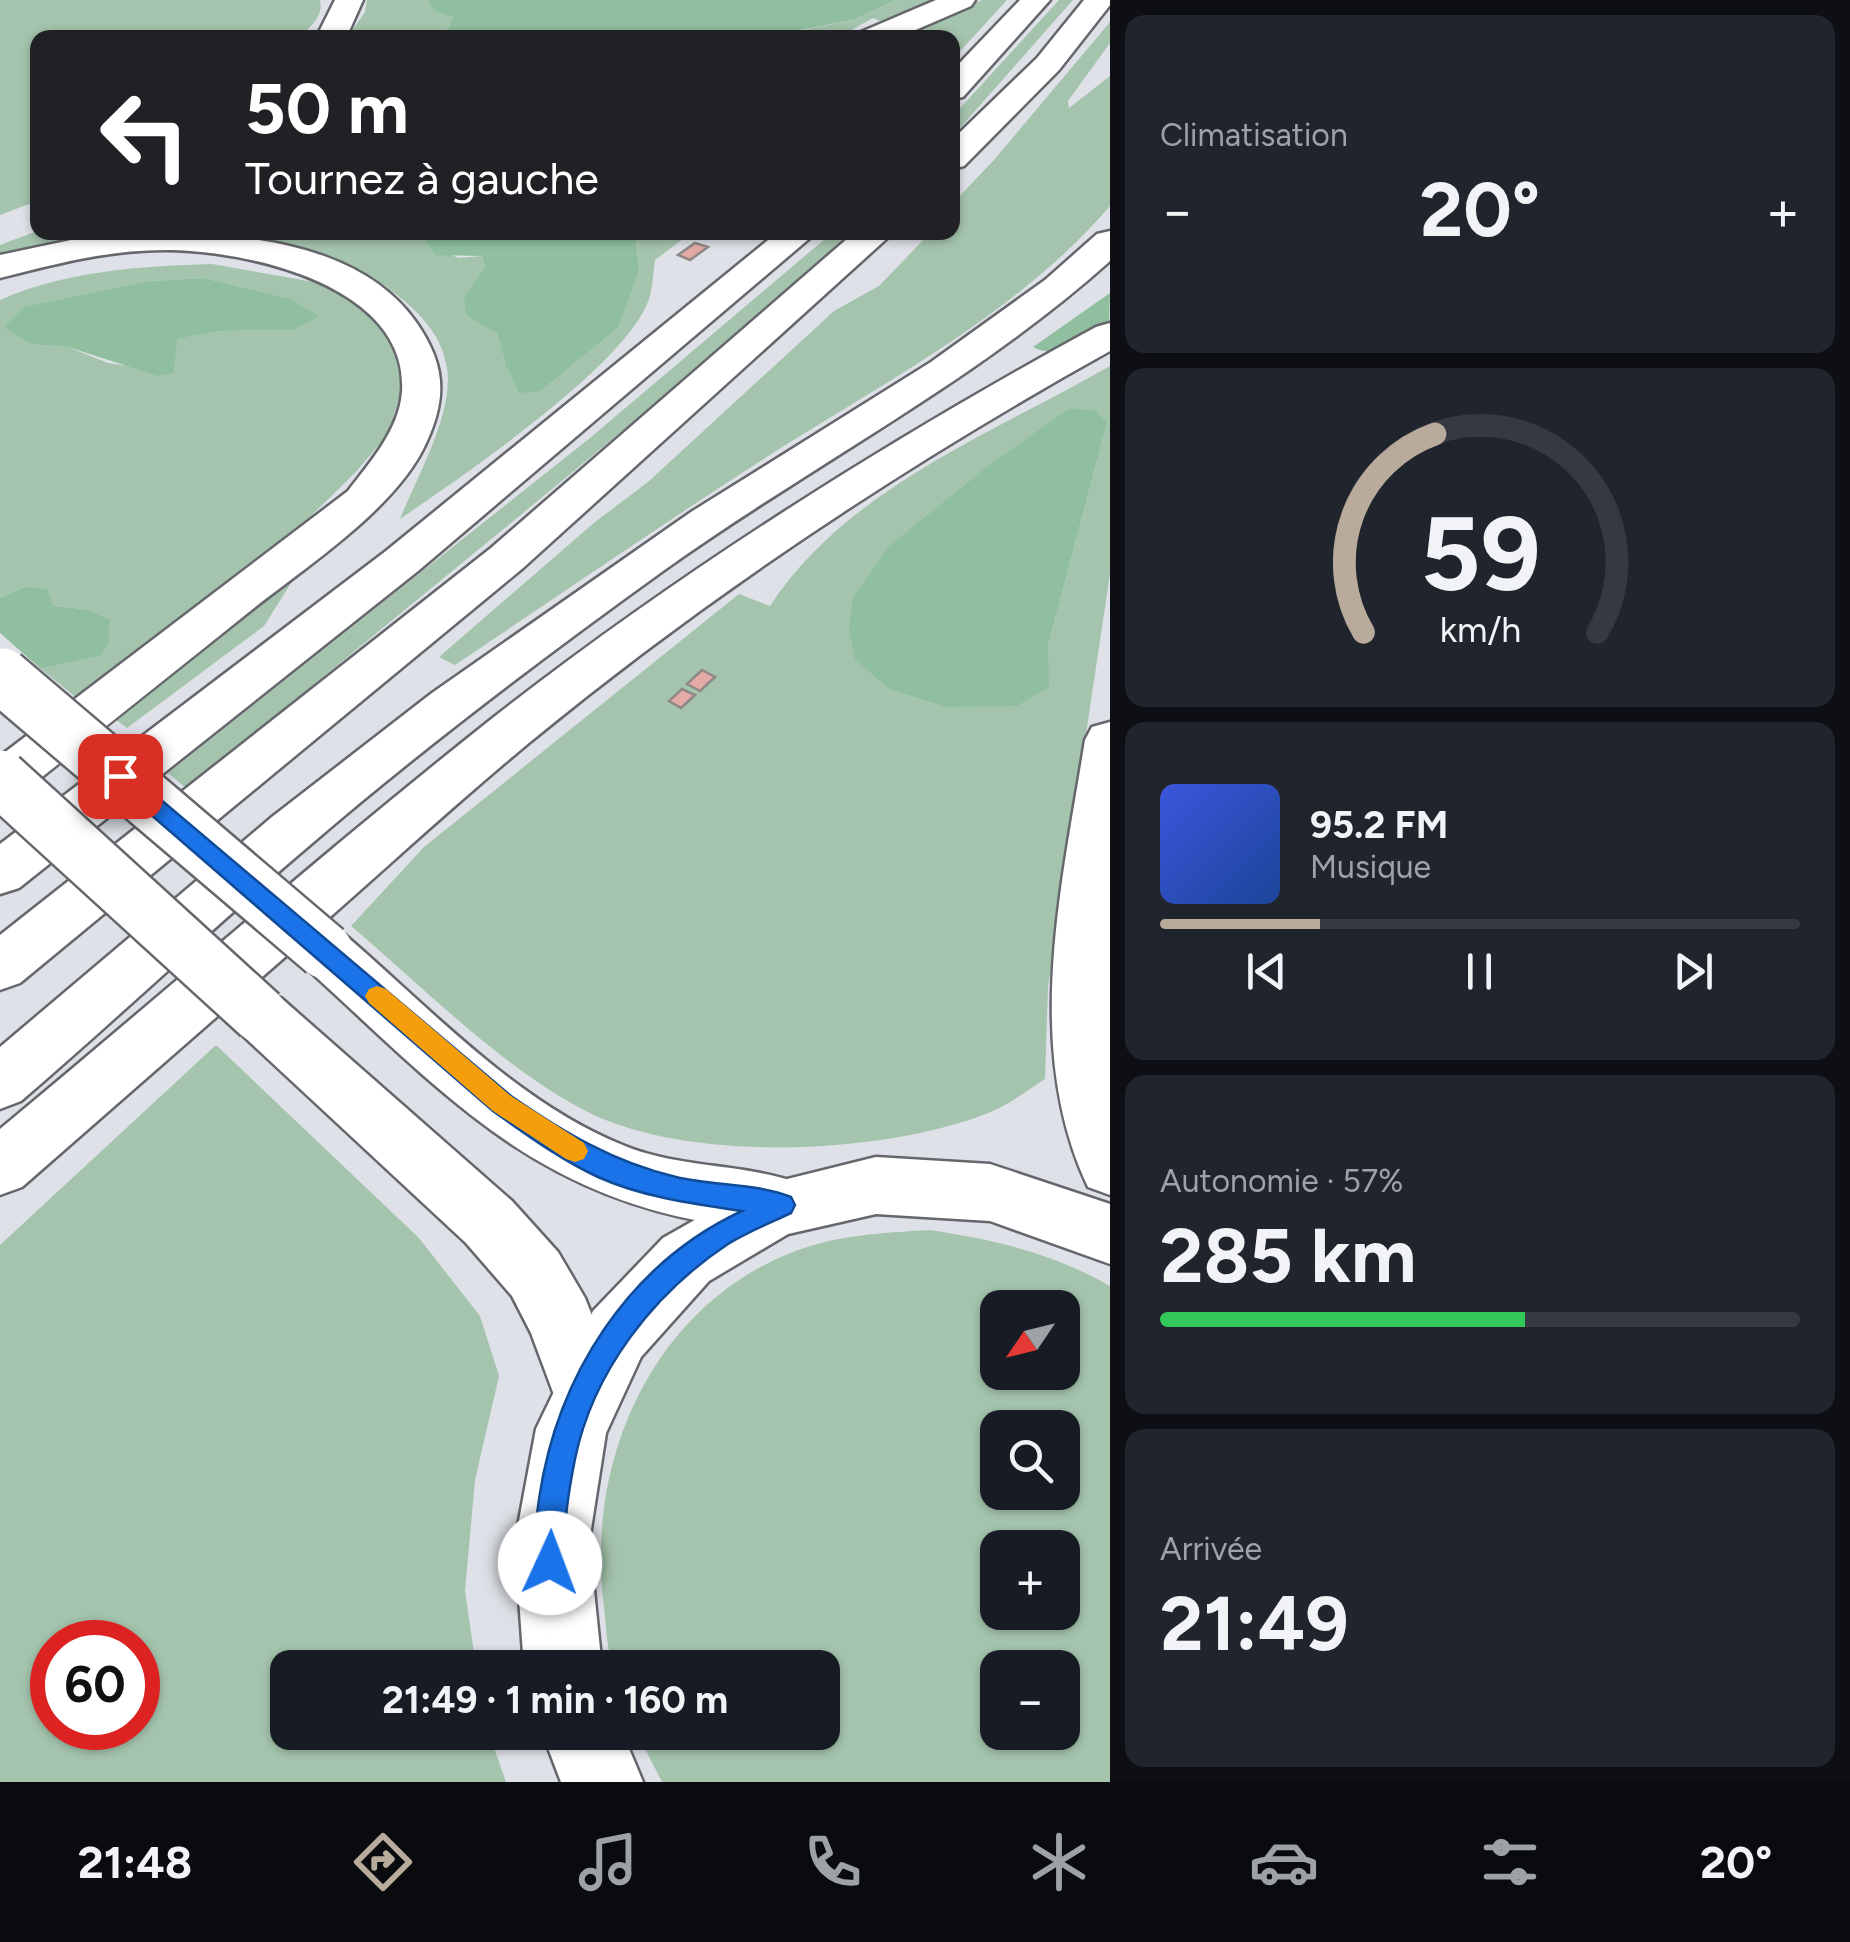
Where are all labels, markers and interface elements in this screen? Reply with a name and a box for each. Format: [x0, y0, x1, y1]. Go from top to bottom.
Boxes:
text: 50 m [245, 66, 409, 151]
icon: left [80, 70, 210, 200]
text: Climatisation [1160, 116, 1348, 154]
text: Tournez à gauche [245, 151, 599, 205]
text: 20° [1420, 165, 1540, 255]
text: − [1160, 178, 1194, 244]
text: + [1766, 178, 1800, 244]
text: 59 [1420, 491, 1540, 616]
text: km/h [1439, 608, 1521, 651]
pin [78, 734, 163, 819]
icon: arrive [93, 749, 148, 804]
text: 95.2 FM [1310, 802, 1448, 848]
text: Musique [1310, 848, 1431, 886]
icon: previous [1239, 944, 1294, 999]
icon: pause [1452, 944, 1507, 999]
icon: next [1666, 944, 1721, 999]
text: Autonomie · 57% [1160, 1162, 1403, 1200]
text: 285 km [1160, 1211, 1417, 1301]
north arrow [980, 1290, 1080, 1390]
map controls [980, 1290, 1080, 1750]
button: search [980, 1410, 1080, 1510]
position arrow [498, 1511, 602, 1615]
button: + [980, 1530, 1080, 1630]
text: Arrivée [1160, 1530, 1262, 1568]
text: 21:49 [1160, 1579, 1349, 1669]
speed limit sign: 60 [30, 1620, 160, 1750]
button: − [980, 1650, 1080, 1750]
text: 21:49 · 1 min · 160 m [382, 1677, 728, 1723]
icon: directions [348, 1827, 418, 1897]
icon: music [573, 1827, 643, 1897]
icon: phone [798, 1827, 868, 1897]
icon: climate [1024, 1827, 1094, 1897]
icon: car [1249, 1827, 1319, 1897]
icon: filters [1475, 1827, 1545, 1897]
text: 21:48 [78, 1835, 192, 1889]
text: 20° [1700, 1835, 1772, 1889]

